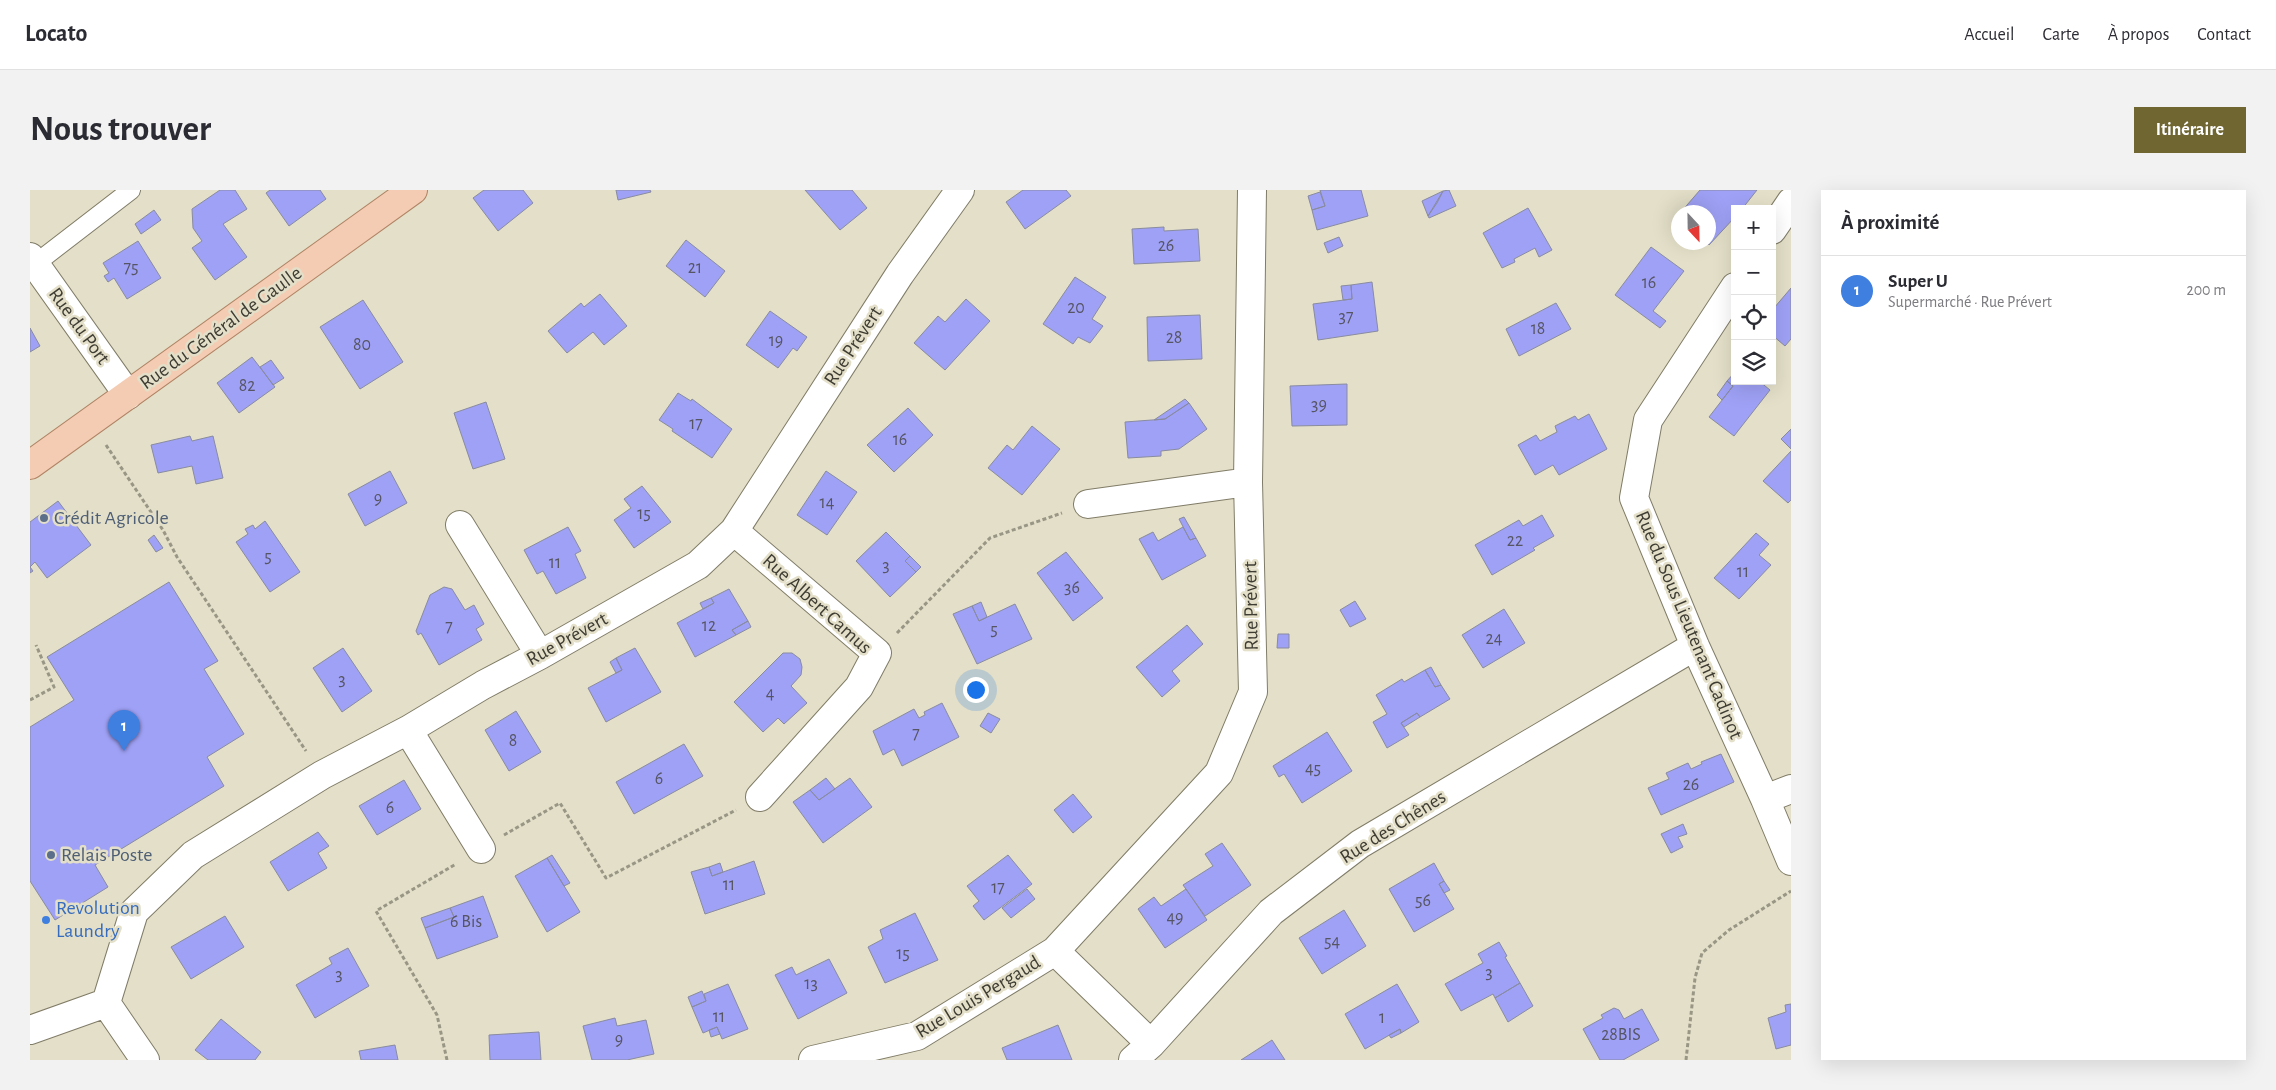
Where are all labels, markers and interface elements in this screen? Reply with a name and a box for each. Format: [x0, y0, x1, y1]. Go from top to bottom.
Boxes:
text: Locato [25, 22, 87, 46]
text: Accueil [1964, 26, 2015, 44]
text: Carte [2043, 26, 2080, 44]
text: À propos [2108, 26, 2169, 44]
text: Contact [2197, 26, 2251, 44]
button: Itinéraire [2134, 107, 2246, 153]
text: Nous trouver [30, 112, 211, 147]
north arrow [1671, 205, 1716, 250]
map controls [1731, 205, 1776, 385]
button: + [1731, 205, 1776, 250]
text: À proximité [1841, 212, 1939, 233]
house number: 26 [1158, 237, 1174, 255]
button: − [1731, 250, 1776, 295]
house number: 75 [123, 259, 139, 277]
house number: 21 [688, 259, 702, 277]
street label: Rue du Général de Gaulle [136, 263, 306, 393]
text: Super U [1888, 272, 1948, 291]
house number: 16 [1642, 274, 1656, 292]
text: 1 [1854, 282, 1860, 298]
text: 200 m [2186, 282, 2226, 298]
street label: Rue du Port [45, 284, 114, 368]
text: Supermarché · Rue Prévert [1888, 294, 2052, 310]
button: locate [1731, 295, 1776, 340]
house number: 20 [1067, 299, 1085, 317]
street label: Rue Prévert [820, 303, 886, 389]
house number: 37 [1339, 308, 1353, 326]
house number: 18 [1531, 320, 1545, 338]
house number: 28 [1166, 329, 1182, 347]
house number: 19 [769, 332, 783, 350]
house number: 80 [353, 336, 371, 354]
button: layers [1731, 340, 1776, 385]
house number: 82 [239, 377, 255, 395]
house number: 39 [1311, 396, 1327, 414]
house number: 17 [689, 415, 703, 433]
house number: 16 [893, 431, 907, 449]
house number: 9 [374, 490, 382, 508]
house number: 14 [820, 494, 835, 512]
house number: 15 [637, 505, 651, 523]
place label: Crédit Agricole [54, 508, 169, 528]
street label: Rue du Sous Lieutenant Cadinot [1632, 508, 1746, 743]
marker: Crédit Agricole [38, 512, 50, 524]
house number: 22 [1507, 532, 1523, 550]
house number: 5 [264, 548, 272, 566]
street label: Rue Albert Camus [759, 550, 875, 658]
house number: 11 [549, 554, 561, 572]
house number: 3 [882, 557, 890, 575]
street label: Rue Prévert [1240, 561, 1262, 651]
house number: 11 [1737, 563, 1749, 581]
house number: 36 [1064, 579, 1080, 597]
street label: Rue Prévert [523, 608, 611, 669]
house number: 12 [702, 617, 716, 635]
house number: 7 [445, 618, 453, 636]
house number: 5 [990, 621, 998, 639]
house number: 24 [1486, 630, 1503, 648]
house number: 3 [338, 671, 346, 689]
your location [963, 677, 989, 703]
house number: 4 [766, 685, 775, 703]
pin: 1 [108, 710, 140, 751]
house number: 7 [912, 725, 920, 743]
house number: 8 [509, 732, 517, 750]
house number: 45 [1305, 760, 1321, 778]
house number: 6 [655, 770, 663, 788]
house number: 26 [1683, 776, 1699, 794]
street label: Rue des Chênes [1337, 787, 1449, 867]
house number: 6 [386, 799, 394, 817]
place label: Relais Poste [61, 845, 152, 865]
marker: Relais Poste [45, 849, 57, 861]
house number: 11 [723, 876, 735, 894]
house number: 17 [991, 879, 1005, 897]
house number: 56 [1415, 892, 1431, 910]
place label: Revolution Laundry [56, 898, 140, 941]
house number: 49 [1166, 909, 1184, 927]
house number: 6 Bis [450, 913, 482, 931]
marker: Revolution Laundry [40, 914, 52, 926]
house number: 54 [1324, 933, 1340, 951]
house number: 15 [896, 945, 910, 963]
street label: Rue Louis Pergaud [912, 952, 1044, 1042]
house number: 3 [1485, 964, 1493, 982]
house number: 3 [335, 966, 343, 984]
house number: 13 [804, 975, 818, 993]
house number: 11 [713, 1008, 725, 1026]
house number: 1 [1379, 1009, 1385, 1027]
house number: 28BIS [1601, 1026, 1641, 1044]
house number: 9 [615, 1031, 623, 1049]

